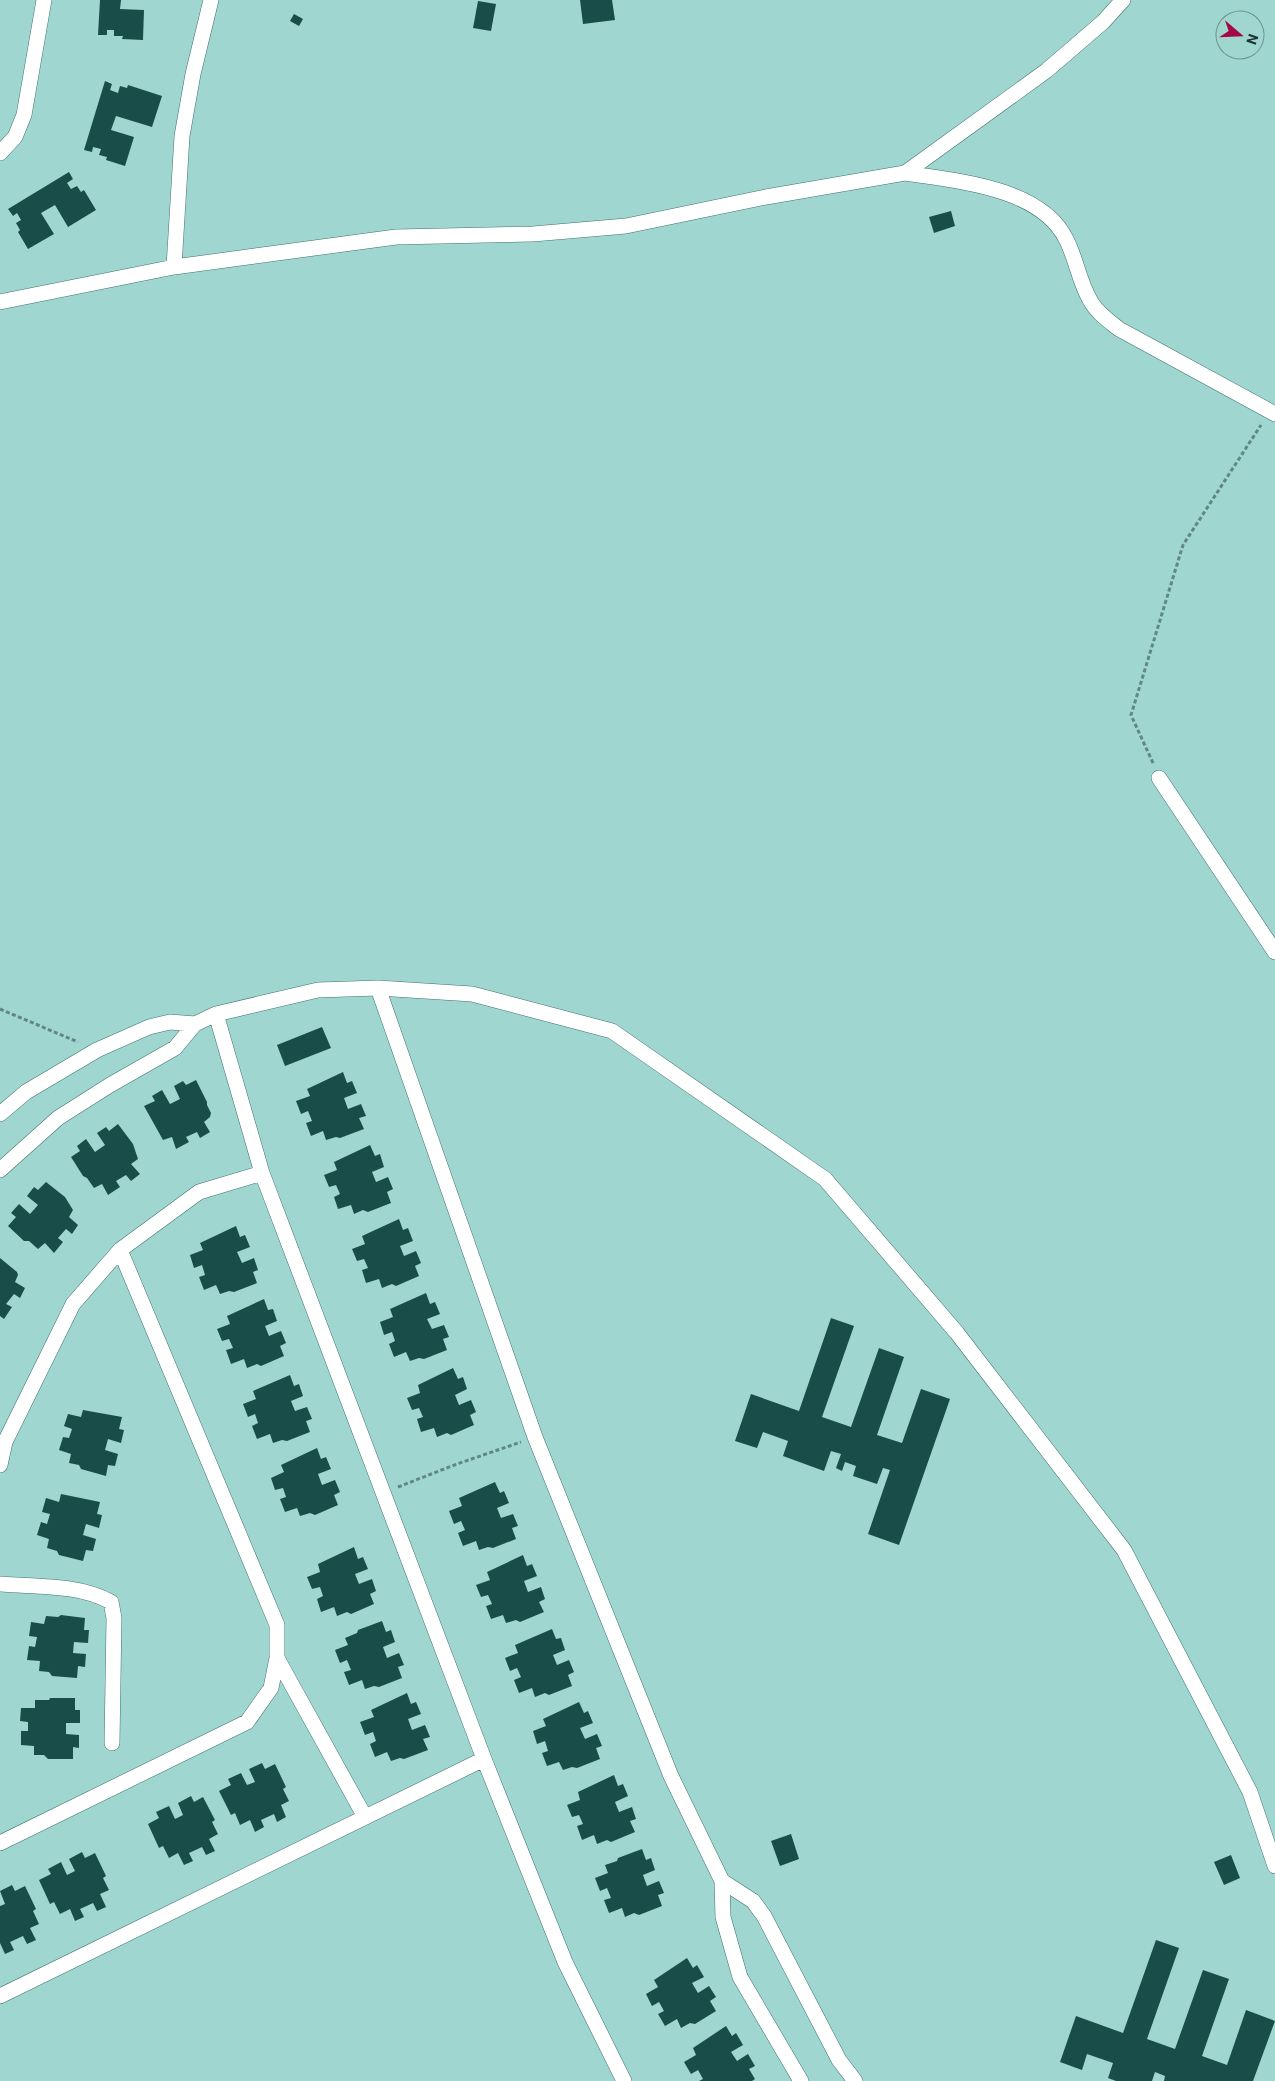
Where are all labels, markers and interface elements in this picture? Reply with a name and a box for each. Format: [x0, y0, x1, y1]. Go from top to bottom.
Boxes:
north arrow [1215, 10, 1265, 60]
text: N [1243, 32, 1261, 47]

